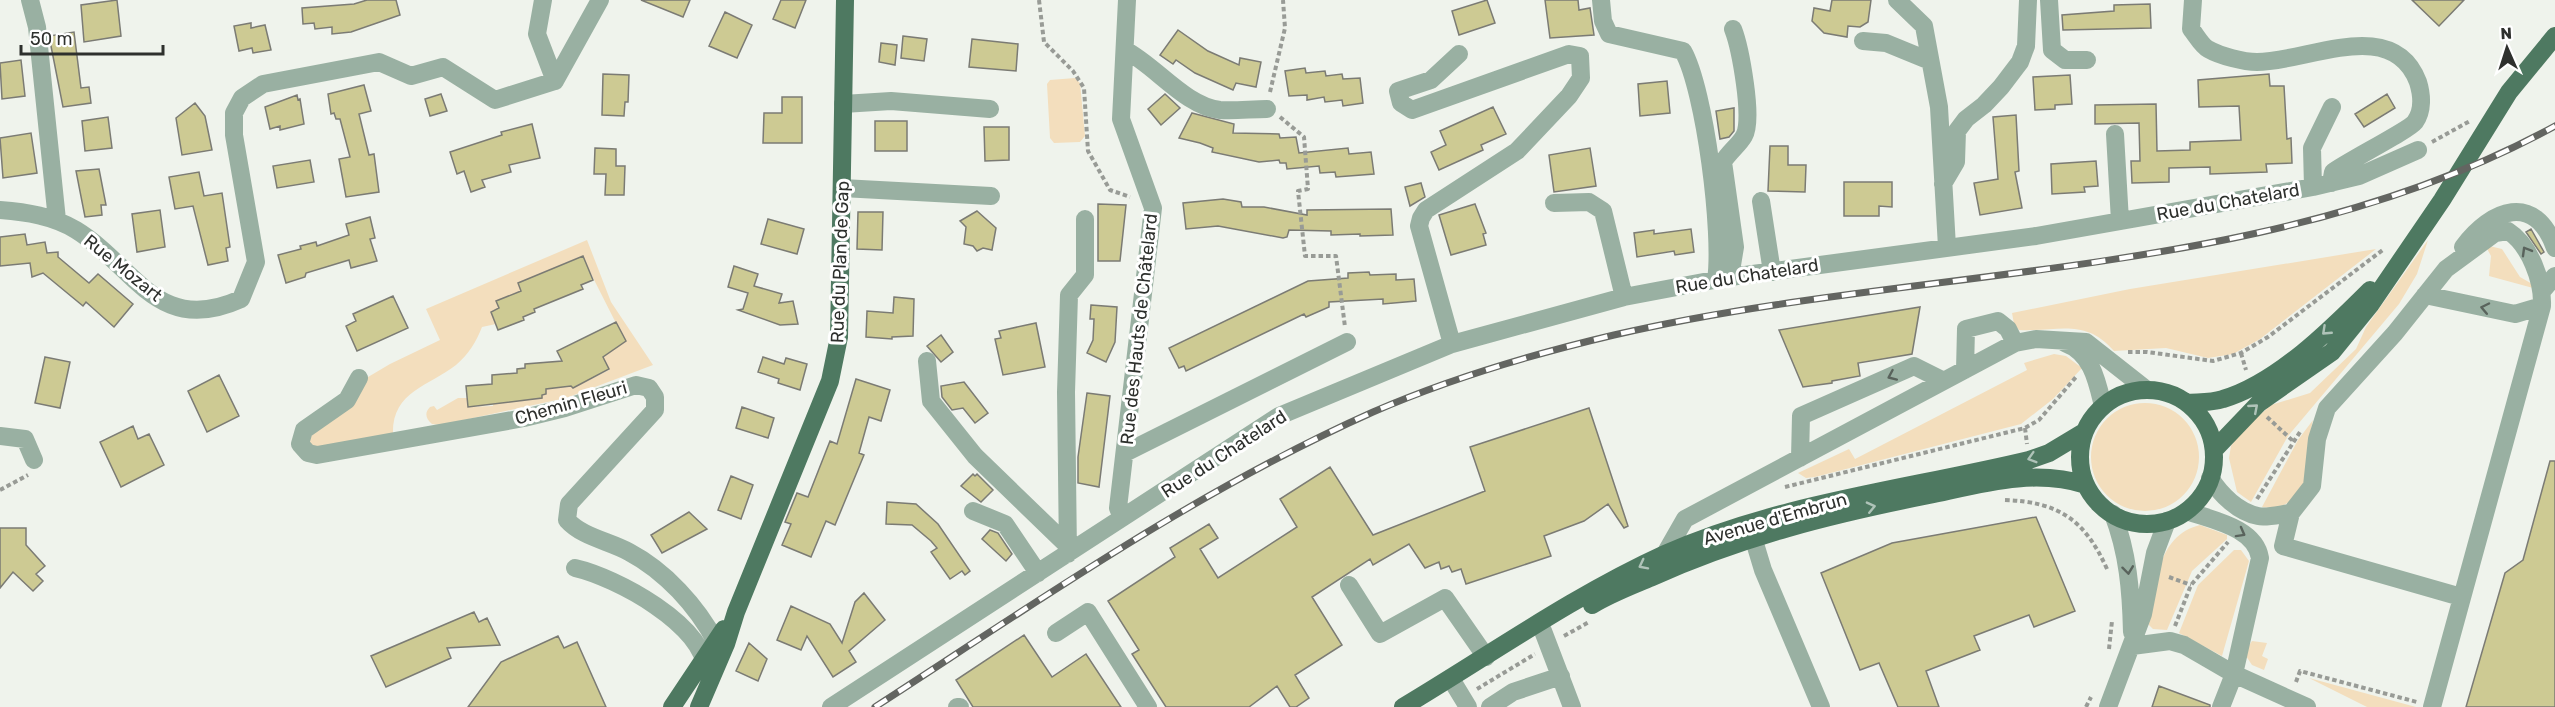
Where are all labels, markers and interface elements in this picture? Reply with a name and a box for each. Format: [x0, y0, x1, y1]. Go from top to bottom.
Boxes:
scale bar [21, 18, 164, 56]
north arrow [2477, 18, 2537, 78]
text: N [2500, 24, 2512, 43]
text: 50 m [30, 28, 73, 50]
street label: Rue du Chatelard [2155, 179, 2301, 225]
street label: Rue du Plan de Gap [826, 180, 854, 344]
street label: Rue des Hauts de Châtelard [1116, 212, 1162, 446]
street label: Rue Mozart [79, 230, 167, 306]
one-way arrow [2521, 247, 2533, 257]
street label: Rue du Chatelard [1674, 254, 1820, 298]
one-way arrow [2480, 302, 2490, 315]
one-way arrow [2322, 324, 2333, 335]
one-way arrow [1887, 369, 1898, 381]
street label: Chemin Fleuri [512, 376, 630, 430]
one-way arrow [2247, 404, 2258, 415]
street label: Rue du Chatelard [1157, 405, 1291, 503]
one-way arrow [2028, 451, 2038, 463]
street label: Avenue d'Embrun [1701, 488, 1849, 550]
one-way arrow [1866, 501, 1876, 514]
one-way arrow [2234, 526, 2245, 537]
one-way arrow [1638, 558, 1649, 570]
one-way arrow [2121, 566, 2134, 575]

